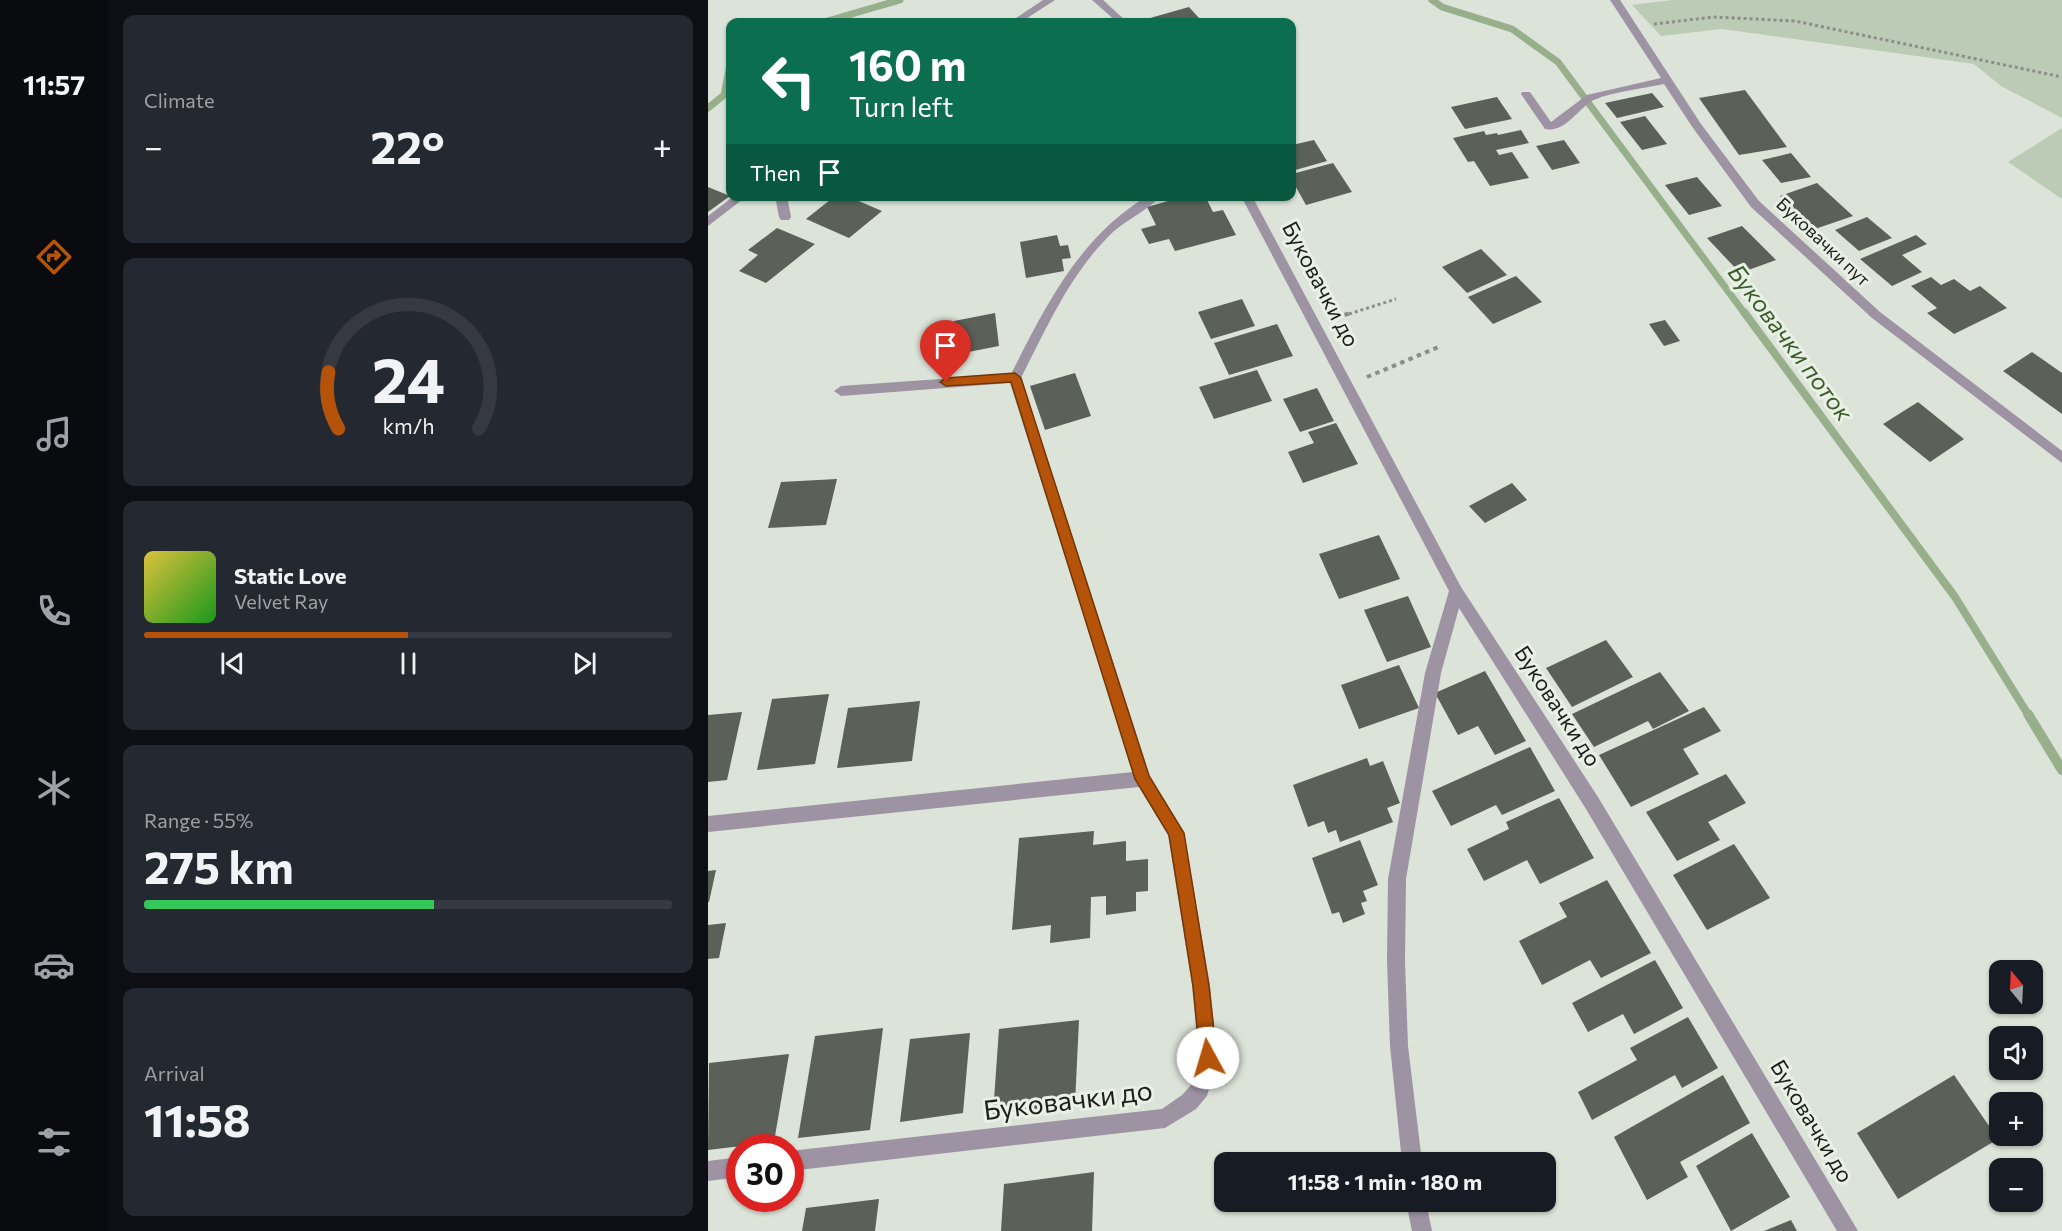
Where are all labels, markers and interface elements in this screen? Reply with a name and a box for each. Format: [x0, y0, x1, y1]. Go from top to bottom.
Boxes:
text: 160 m [849, 38, 967, 90]
icon: left [750, 42, 828, 120]
text: 11:57 [23, 68, 85, 101]
text: Climate [144, 88, 214, 112]
text: Turn left [849, 90, 953, 123]
text: 22° [371, 118, 445, 173]
text: − [144, 125, 163, 166]
text: + [653, 125, 672, 166]
icon: arrive [813, 156, 846, 189]
text: Then [750, 159, 801, 186]
street label: Буковачки пут [1772, 192, 1875, 291]
street label: Буковачки до [1277, 216, 1366, 351]
icon: directions [33, 236, 75, 278]
water label: Буковачки поток [1723, 258, 1860, 427]
pin [920, 320, 971, 382]
icon: arrive [929, 329, 962, 362]
text: 24 [372, 340, 444, 416]
icon: music [33, 413, 75, 455]
text: km/h [382, 413, 434, 439]
text: Static Love [234, 562, 347, 589]
text: Velvet Ray [234, 589, 328, 613]
icon: phone [33, 590, 75, 632]
street label: Буковачки до [1509, 640, 1607, 771]
icon: previous [216, 647, 249, 680]
icon: pause [392, 647, 425, 680]
icon: next [568, 647, 601, 680]
icon: climate [33, 767, 75, 809]
text: Range · 55% [144, 808, 253, 832]
text: 275 km [144, 838, 294, 893]
icon: car [33, 944, 75, 986]
north arrow [1989, 960, 2043, 1014]
map controls [1989, 960, 2043, 1212]
position arrow [1176, 1026, 1240, 1090]
button: sound [1989, 1026, 2043, 1080]
street label: Буковачки до [1765, 1054, 1860, 1187]
text: Arrival [144, 1061, 205, 1085]
street label: Буковачки до [981, 1073, 1154, 1126]
text: 11:58 [144, 1091, 251, 1146]
button: + [1989, 1092, 2043, 1146]
icon: filters [33, 1121, 75, 1163]
speed limit sign: 30 [726, 1134, 804, 1212]
button: − [1989, 1158, 2043, 1212]
text: 11:58 · 1 min · 180 m [1288, 1168, 1482, 1195]

